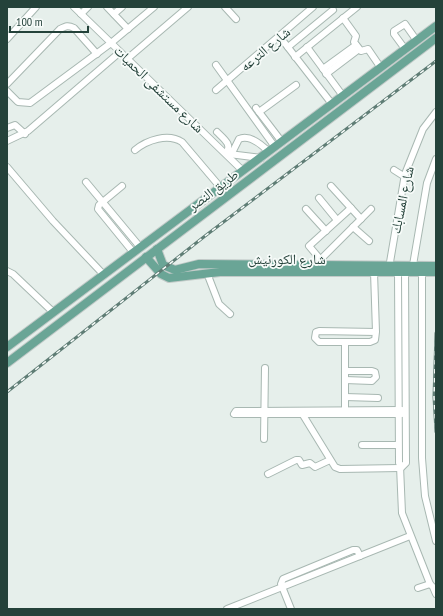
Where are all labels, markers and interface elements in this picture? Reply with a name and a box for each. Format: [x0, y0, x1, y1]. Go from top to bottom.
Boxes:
scale bar [10, 8, 88, 34]
text: 100 m [16, 14, 43, 29]
street label: شارع الترعه [236, 23, 294, 76]
street label: شارع مستشفى الحميات [109, 41, 208, 137]
street label: طريق النصر [183, 165, 242, 216]
street label: شارع المسابك [386, 165, 419, 236]
street label: شارع الكورنيش [248, 250, 326, 269]

